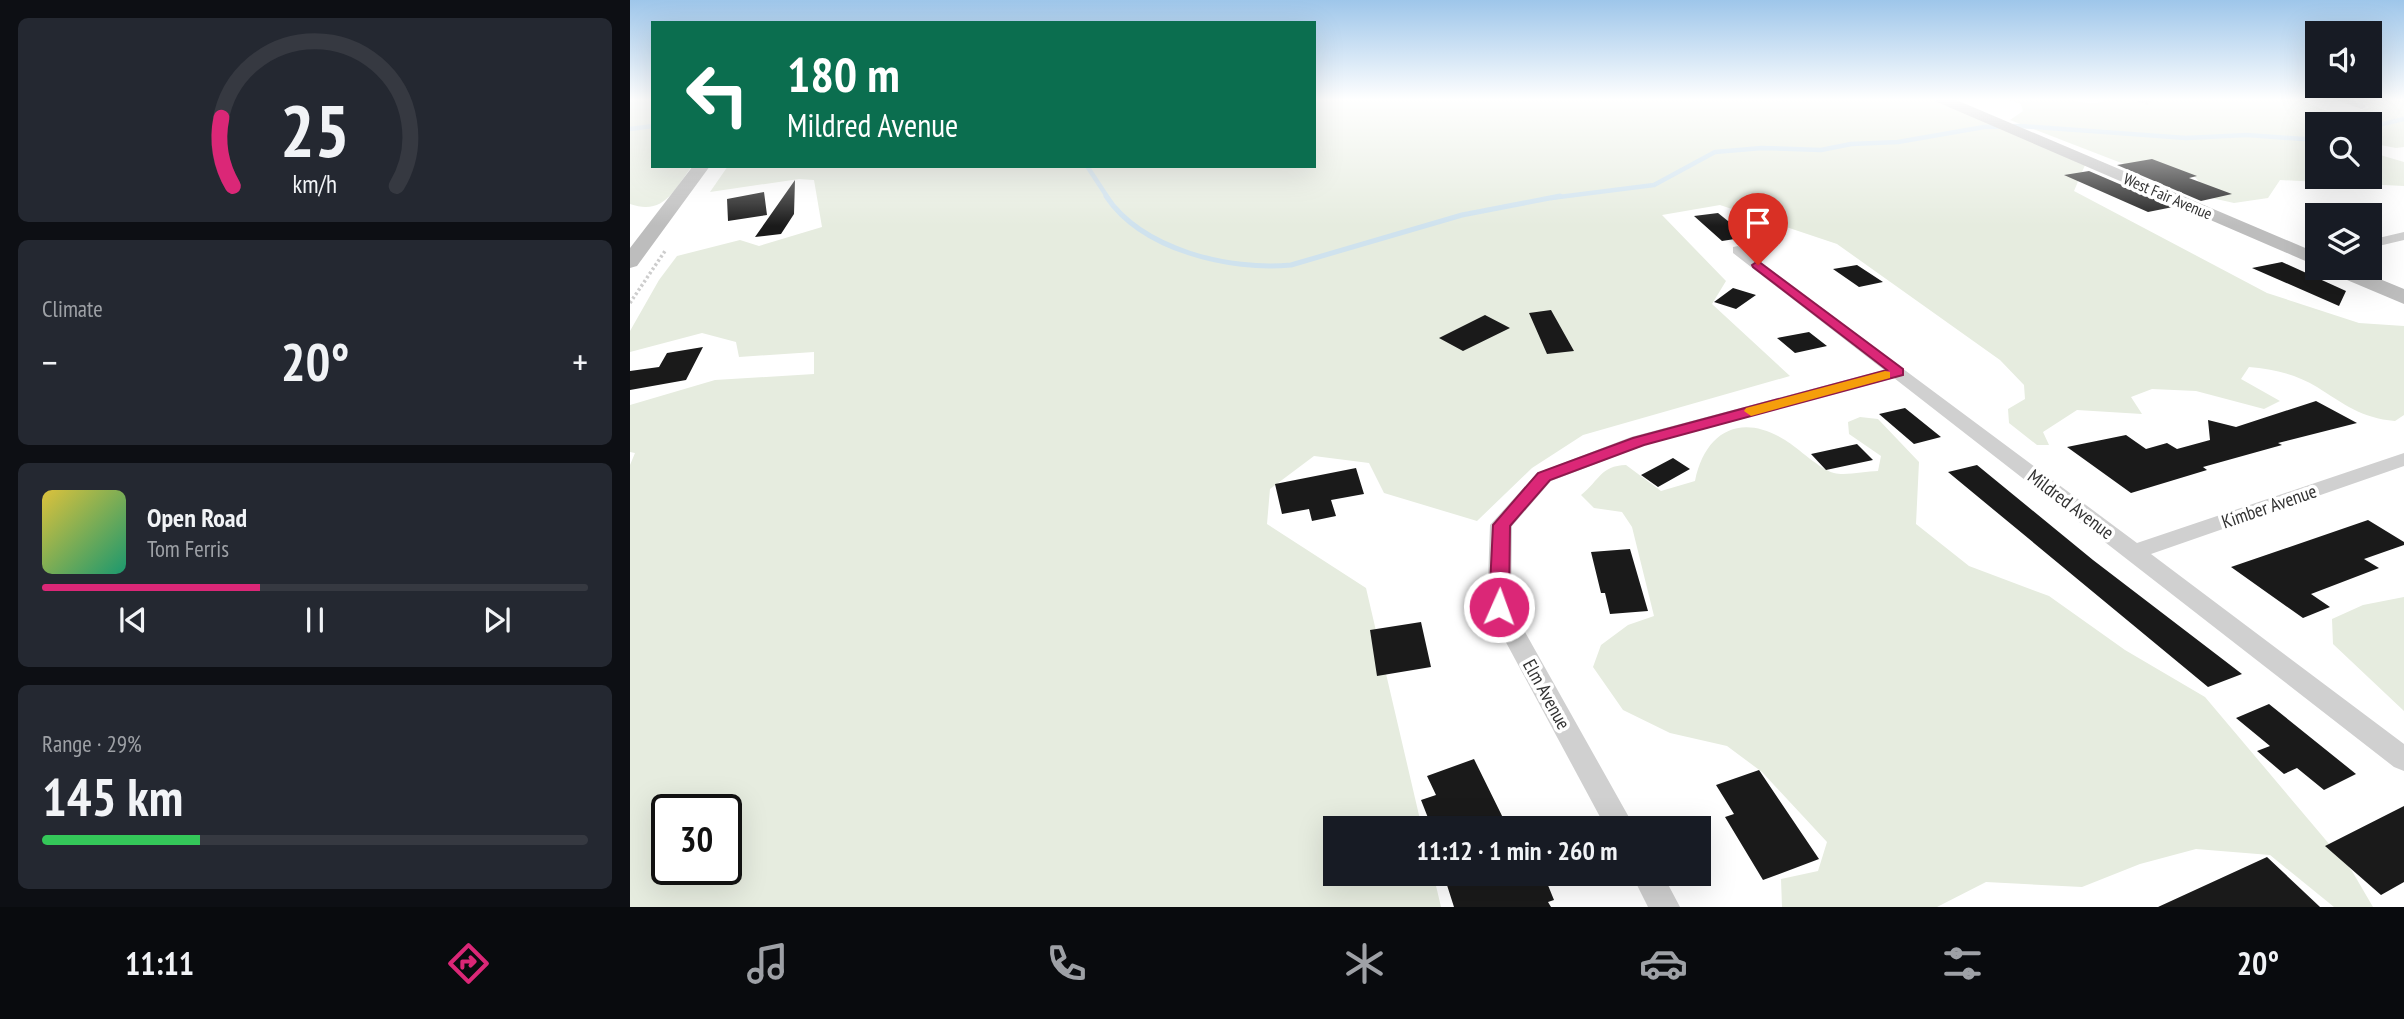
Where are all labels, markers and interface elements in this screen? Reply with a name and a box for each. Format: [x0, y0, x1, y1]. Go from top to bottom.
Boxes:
map controls [2305, 21, 2382, 280]
button: sound [2305, 21, 2382, 98]
text: 180 m [787, 42, 900, 106]
icon: left [672, 49, 763, 140]
text: 25 [280, 83, 350, 177]
text: Mildred Avenue [787, 104, 958, 146]
button: search [2305, 112, 2382, 189]
text: km/h [293, 168, 337, 200]
street label: West Fair Avenue [2121, 168, 2215, 224]
pin [1728, 193, 1788, 265]
button: layers [2305, 203, 2382, 280]
icon: arrive [1739, 204, 1777, 242]
text: Climate [42, 294, 103, 323]
text: 20° [281, 328, 349, 395]
text: − [42, 337, 58, 386]
text: + [572, 337, 588, 386]
street label: Mildred Avenue [2023, 464, 2119, 544]
street label: Kimber Avenue [2218, 479, 2320, 533]
text: Open Road [147, 501, 247, 534]
text: Tom Ferris [147, 534, 229, 563]
position arrow [1462, 570, 1536, 644]
icon: previous [114, 601, 152, 639]
icon: pause [296, 601, 334, 639]
icon: next [478, 601, 516, 639]
street label: Elm Avenue [1518, 655, 1576, 733]
text: Range · 29% [42, 729, 142, 758]
text: 145 km [42, 763, 183, 830]
speed limit sign: 30 [651, 794, 742, 885]
text: 11:12 · 1 min · 260 m [1417, 834, 1617, 867]
icon: directions [444, 939, 493, 988]
icon: music [743, 939, 792, 988]
icon: phone [1042, 939, 1091, 988]
icon: climate [1340, 939, 1389, 988]
icon: car [1639, 939, 1688, 988]
icon: filters [1938, 939, 1987, 988]
text: 11:11 [125, 942, 194, 984]
text: 20° [2237, 942, 2279, 984]

